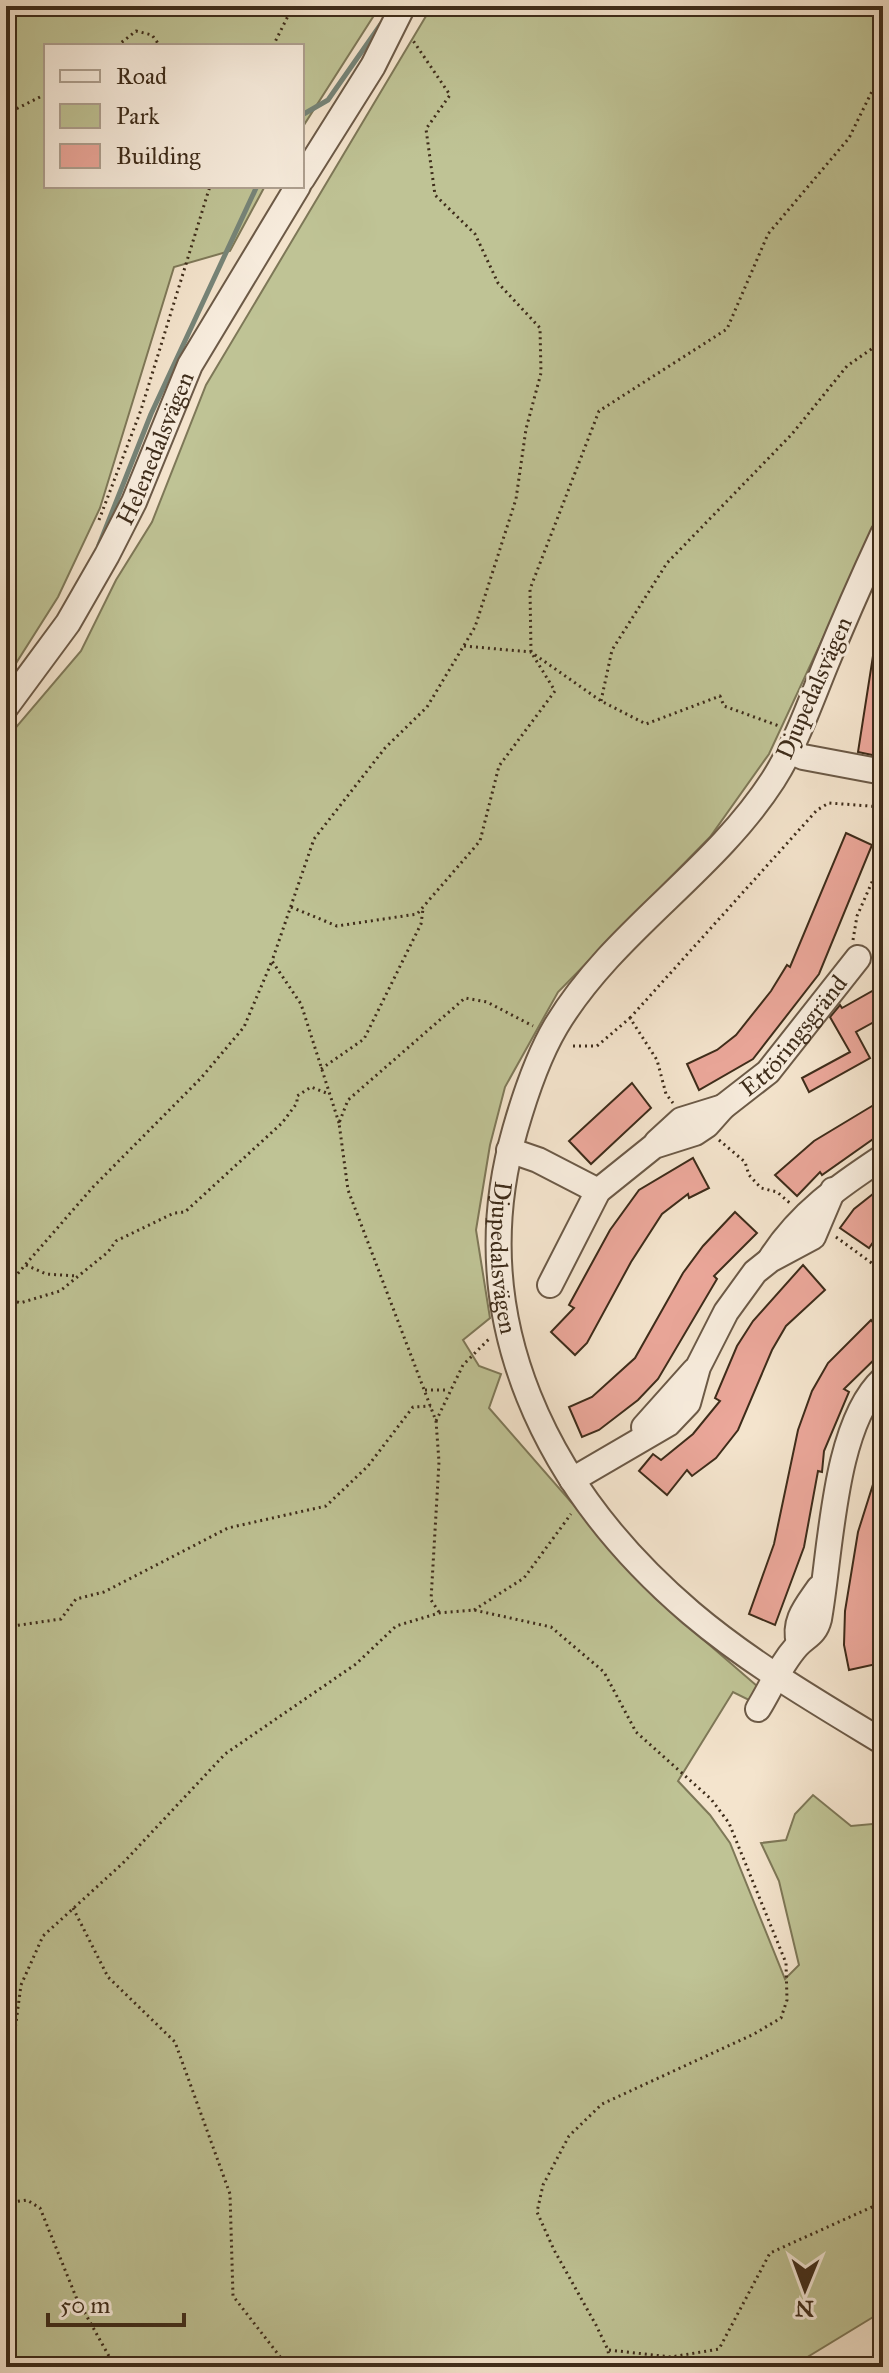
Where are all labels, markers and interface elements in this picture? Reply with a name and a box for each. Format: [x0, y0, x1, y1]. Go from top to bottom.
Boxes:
legend [44, 44, 304, 188]
text: Road [116, 61, 167, 91]
text: Park [116, 101, 160, 131]
text: Building [116, 141, 201, 171]
street label: Helenedalsvägen [110, 367, 201, 530]
street label: Djupedalsvägen [769, 612, 859, 764]
street label: Ettöringsgränd [734, 969, 854, 1103]
street label: Djupedalsvägen [484, 1180, 524, 1337]
north arrow [765, 2249, 845, 2329]
scale bar [48, 2277, 184, 2327]
text: 50 m [60, 2290, 110, 2320]
text: N [795, 2295, 814, 2322]

